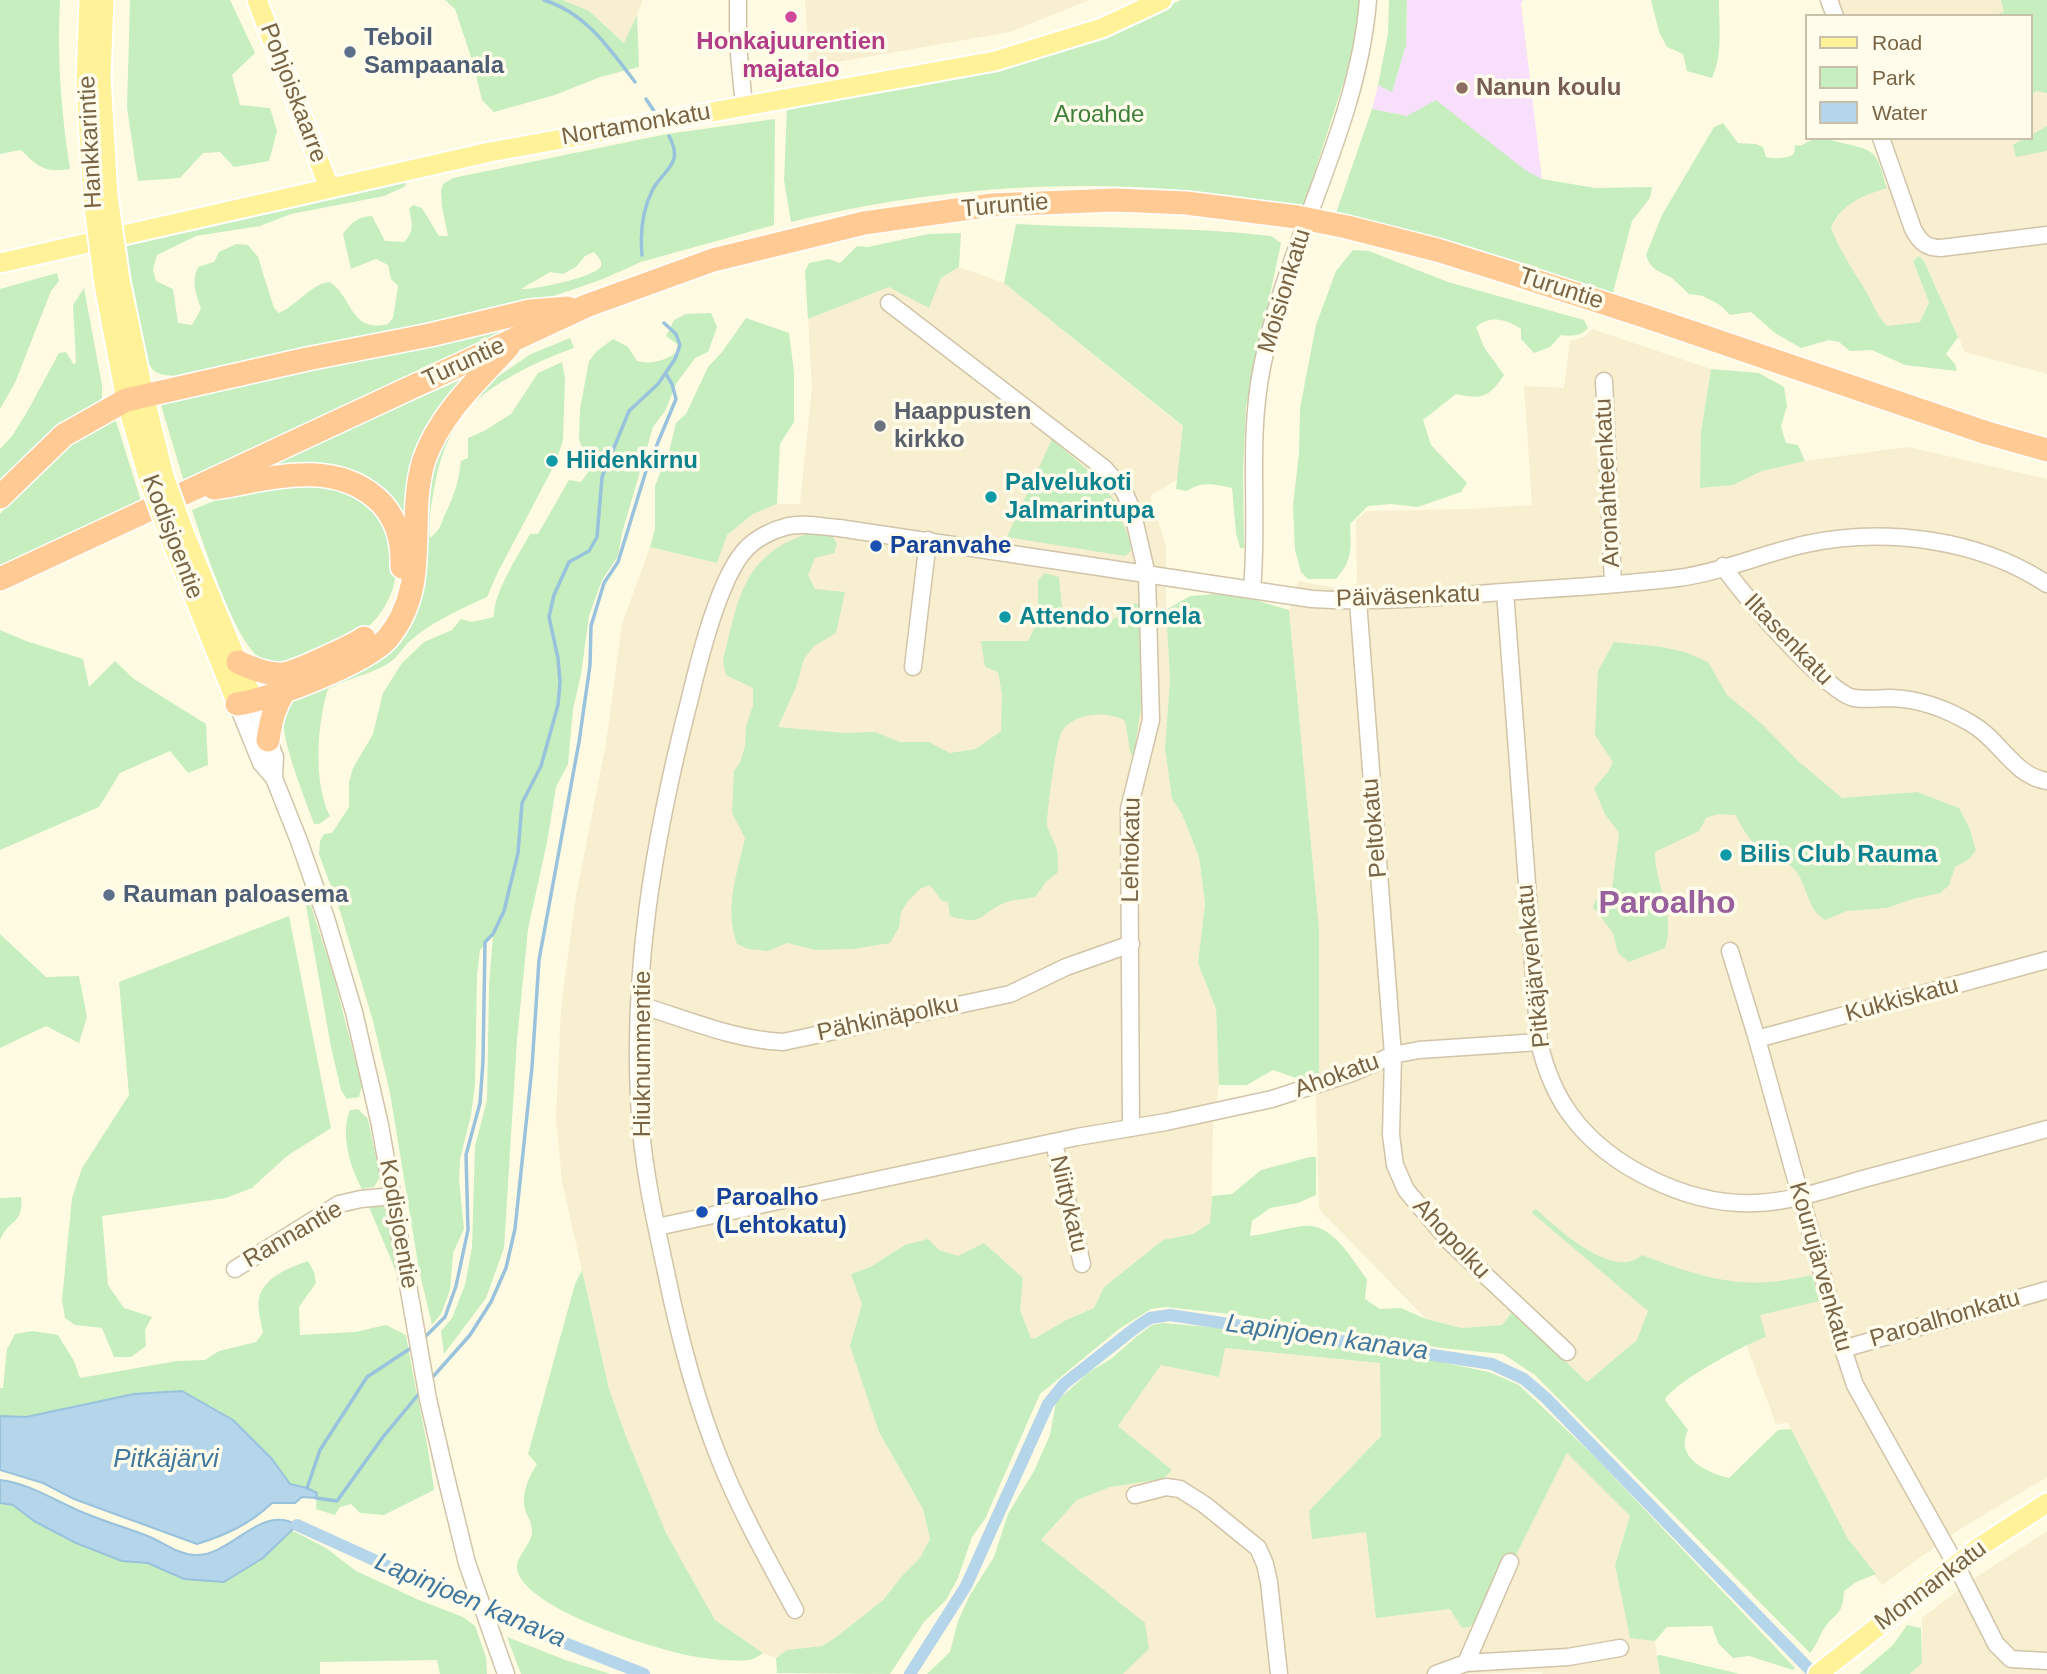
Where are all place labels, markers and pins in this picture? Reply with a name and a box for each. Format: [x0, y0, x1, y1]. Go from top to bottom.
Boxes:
marker: Honkajuurentien majatalo [783, 9, 799, 25]
place label: Teboil Sampaanala [364, 24, 504, 80]
place label: Honkajuurentien majatalo [696, 28, 886, 84]
marker: Teboil Sampaanala [342, 44, 358, 60]
place label: Nanun koulu [1476, 74, 1621, 102]
marker: Nanun koulu [1454, 80, 1470, 96]
place label: Haappusten kirkko [894, 398, 1031, 454]
marker: Haappusten kirkko [872, 418, 888, 434]
place label: Hiidenkirnu [566, 447, 698, 475]
marker: Hiidenkirnu [544, 453, 560, 469]
place label: Palvelukoti Jalmarintupa [1005, 469, 1154, 525]
marker: Palvelukoti Jalmarintupa [983, 489, 999, 505]
place label: Paranvahe [890, 532, 1011, 560]
marker: Paranvahe [868, 538, 884, 554]
place label: Attendo Tornela [1019, 603, 1201, 631]
marker: Attendo Tornela [997, 609, 1013, 625]
place label: Bilis Club Rauma [1740, 841, 1937, 869]
marker: Bilis Club Rauma [1718, 847, 1734, 863]
place label: Rauman paloasema [123, 881, 348, 909]
marker: Rauman paloasema [101, 887, 117, 903]
place label: Paroalho (Lehtokatu) [716, 1184, 847, 1240]
marker: Paroalho (Lehtokatu) [694, 1204, 710, 1220]

